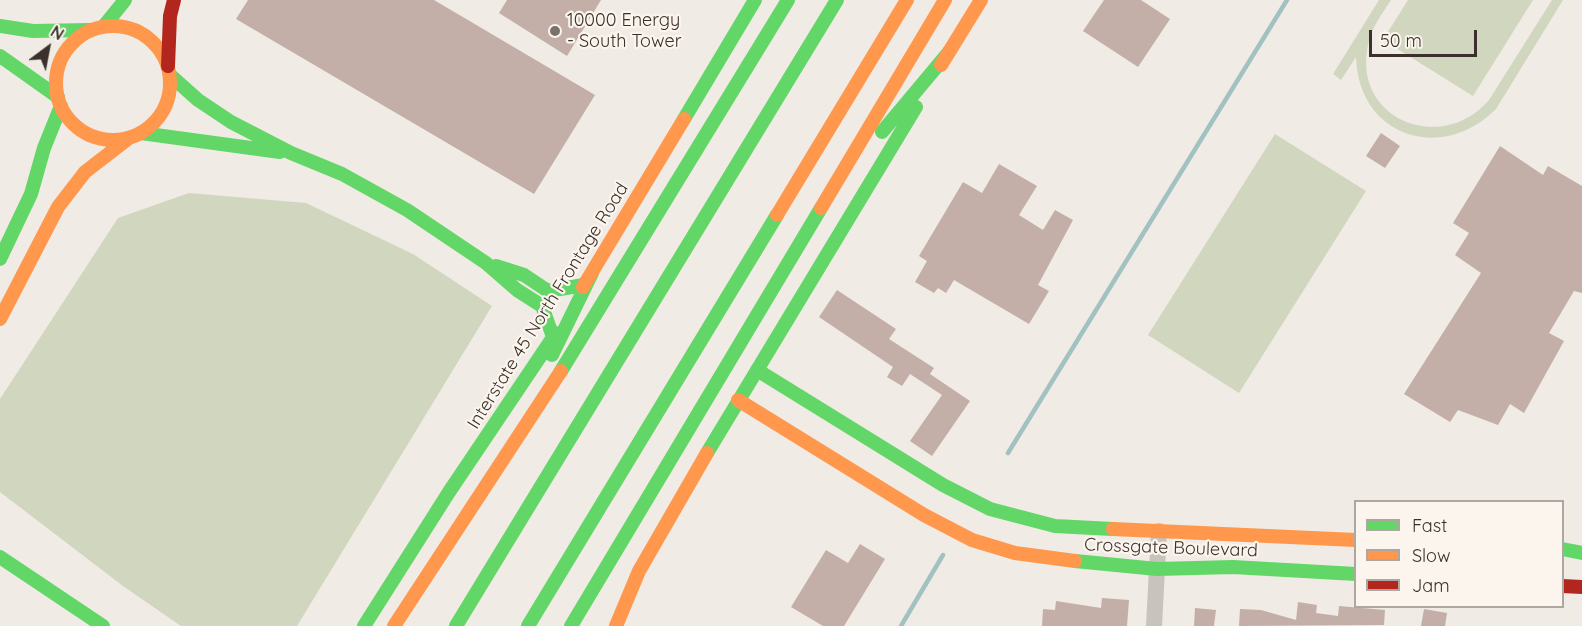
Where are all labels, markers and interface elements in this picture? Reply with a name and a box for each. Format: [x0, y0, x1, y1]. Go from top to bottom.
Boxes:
place label: 10000 Energy - South Tower [567, 10, 682, 52]
north arrow [18, 18, 78, 78]
scale bar [1372, 18, 1480, 56]
text: N [47, 21, 68, 44]
marker: 10000 Energy - South Tower [548, 24, 562, 38]
text: 50 m [1380, 29, 1422, 52]
street label: Interstate 45 North Frontage Road [463, 179, 633, 433]
legend [1354, 500, 1564, 608]
text: Fast [1412, 514, 1447, 537]
street label: Crossgate Boulevard [1084, 534, 1258, 562]
text: Slow [1412, 544, 1450, 567]
text: Jam [1412, 574, 1450, 597]

